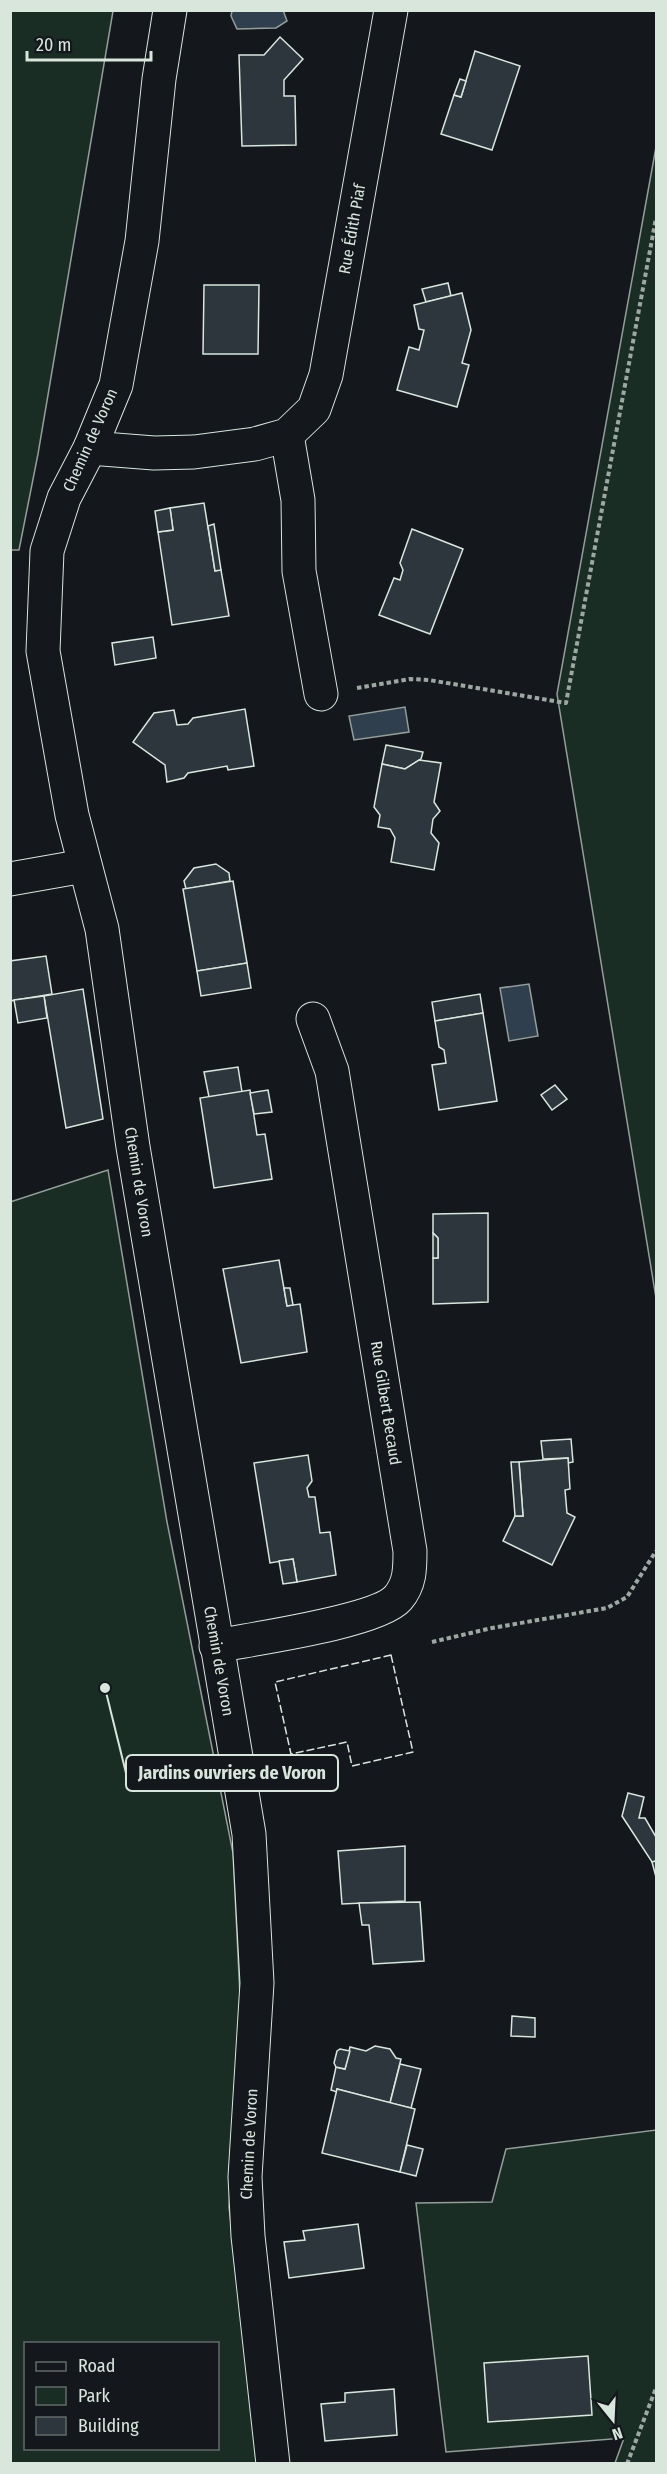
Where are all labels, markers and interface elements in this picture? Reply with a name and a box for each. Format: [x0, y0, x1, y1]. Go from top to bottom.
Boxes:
scale bar [27, 24, 152, 62]
text: 20 m [36, 34, 71, 56]
street label: Rue Édith Piaf [335, 181, 369, 276]
street label: Chemin de Voron [59, 385, 121, 495]
street label: Chemin de Voron [121, 1126, 157, 1238]
street label: Rue Gilbert Becaud [367, 1340, 405, 1466]
street label: Chemin de Voron [200, 1605, 238, 1717]
callout: Jardins ouvriers de Voron [126, 1755, 338, 1791]
text: Jardins ouvriers de Voron [137, 1762, 326, 1784]
street label: Chemin de Voron [237, 2088, 261, 2200]
legend [24, 2342, 219, 2450]
text: Road [78, 2355, 115, 2377]
text: Park [78, 2385, 111, 2407]
north arrow [583, 2390, 643, 2450]
text: Building [78, 2415, 139, 2437]
text: N [610, 2423, 625, 2444]

